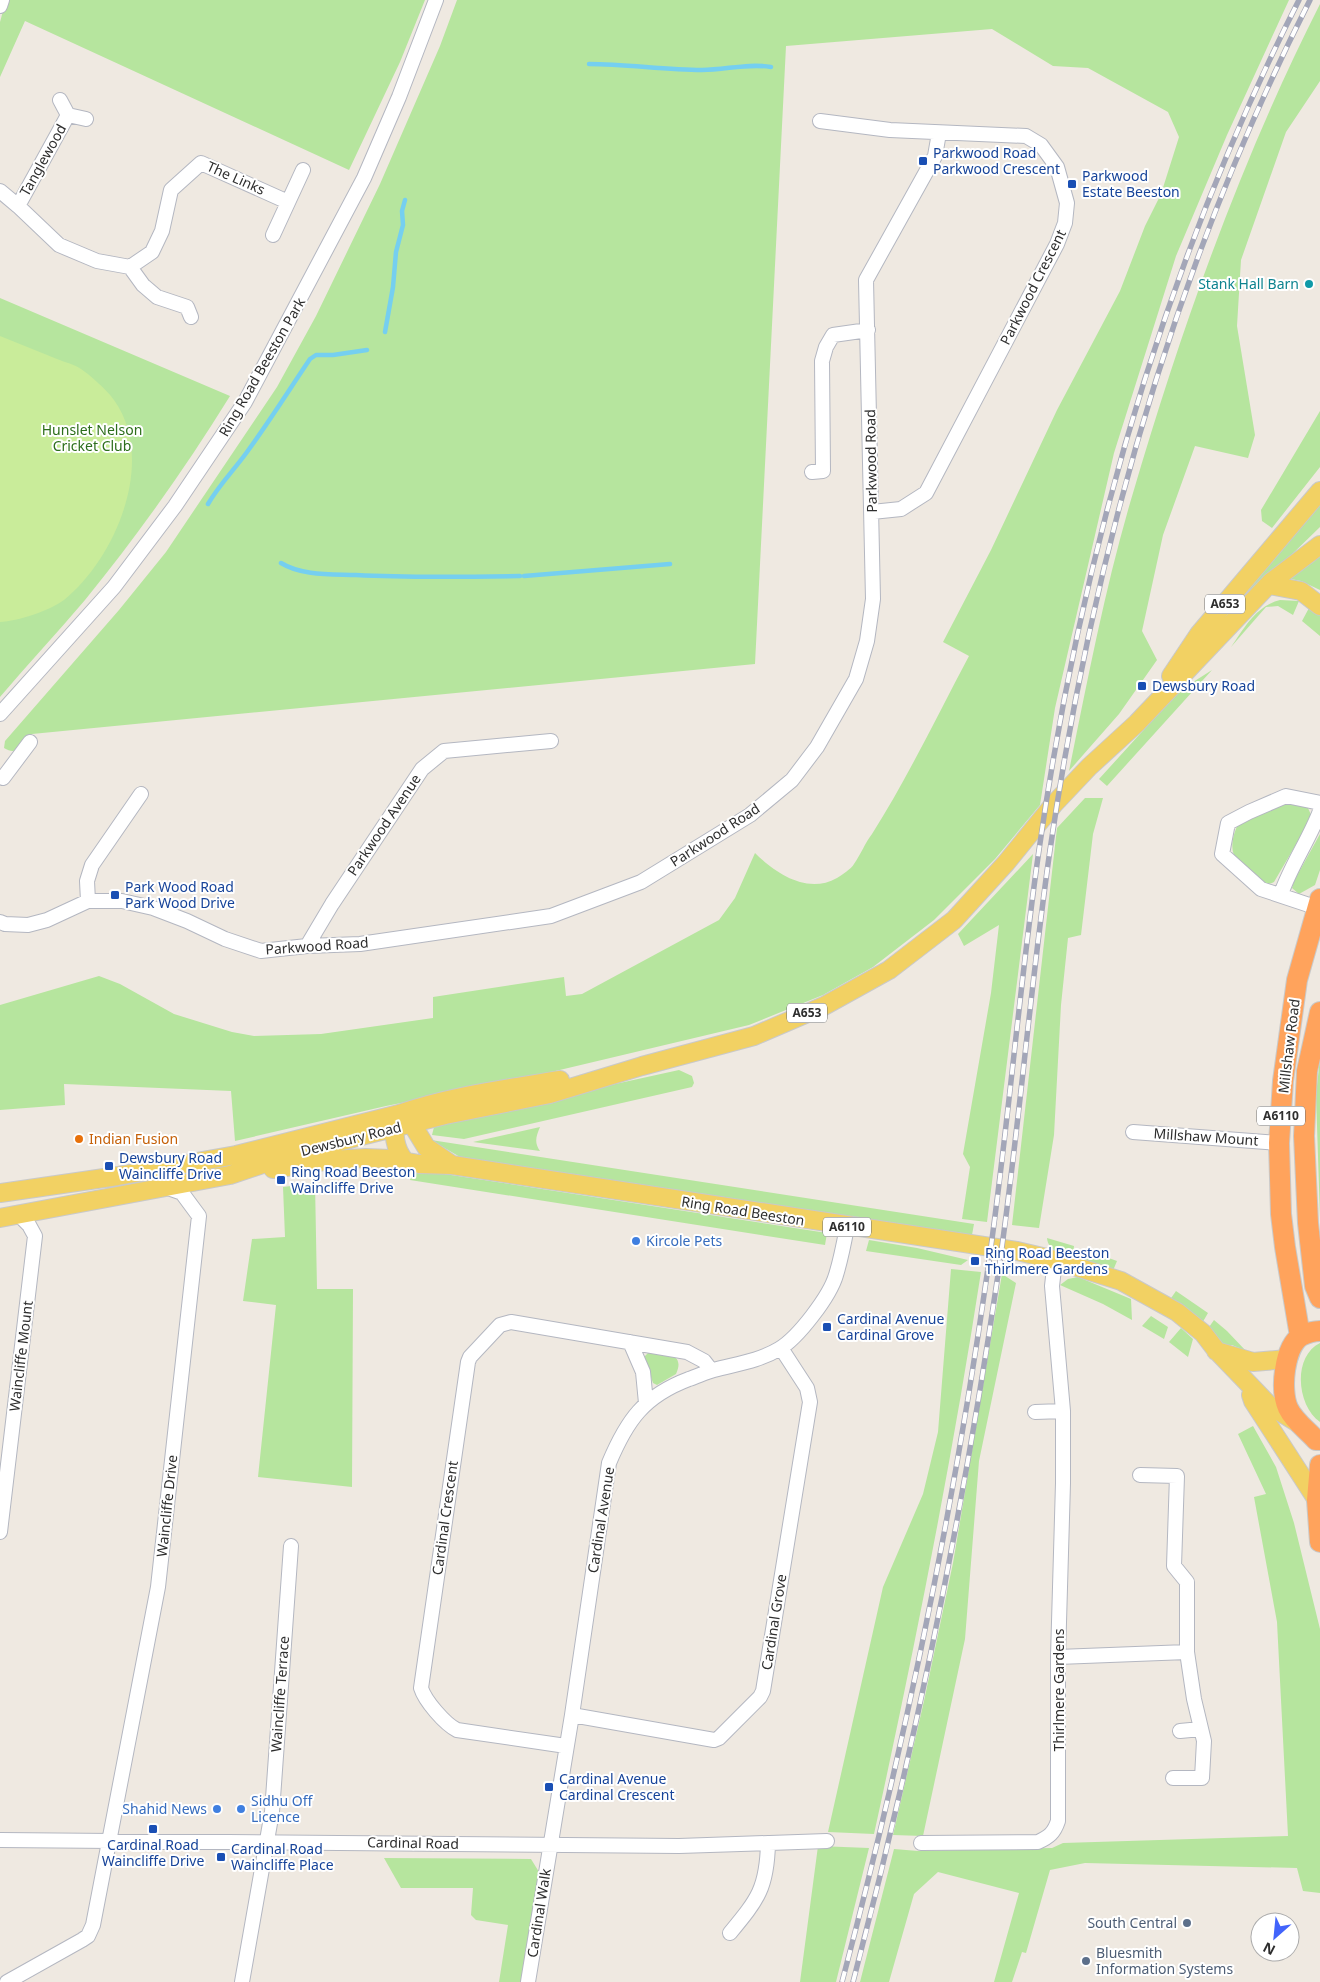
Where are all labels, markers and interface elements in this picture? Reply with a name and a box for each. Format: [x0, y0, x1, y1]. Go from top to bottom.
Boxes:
street label: Tanglewood [15, 120, 70, 199]
place label: Parkwood Road Parkwood Crescent [933, 143, 1060, 178]
marker: Parkwood Road Parkwood Crescent [917, 155, 929, 167]
street label: The Links [204, 156, 269, 199]
place label: Parkwood Estate Beeston [1082, 166, 1180, 201]
marker: Parkwood Estate Beeston [1066, 178, 1078, 190]
street label: Parkwood Crescent [995, 226, 1070, 348]
place label: Stank Hall Barn [1198, 274, 1299, 293]
marker: Stank Hall Barn [1303, 278, 1315, 290]
street label: Ring Road Beeston Park [214, 293, 309, 440]
street label: Parkwood Road [860, 409, 881, 513]
park label: Hunslet Nelson Cricket Club [42, 420, 142, 455]
road number: A653 [1205, 594, 1245, 614]
place label: Dewsbury Road [1152, 676, 1255, 695]
marker: Dewsbury Road [1136, 680, 1148, 692]
street label: Parkwood Avenue [342, 770, 425, 879]
street label: Parkwood Road [666, 798, 763, 871]
place label: Park Wood Road Park Wood Drive [125, 877, 235, 912]
marker: Park Wood Road Park Wood Drive [109, 889, 121, 901]
street label: Parkwood Road [265, 932, 369, 959]
street label: Millshaw Road [1273, 998, 1304, 1094]
road number: A653 [787, 1004, 827, 1022]
road number: A6110 [1257, 1106, 1305, 1126]
street label: Dewsbury Road [299, 1117, 403, 1160]
street label: Millshaw Mount [1153, 1123, 1259, 1150]
place label: Indian Fusion [89, 1129, 178, 1148]
marker: Indian Fusion [73, 1133, 85, 1145]
place label: Dewsbury Road Waincliffe Drive [119, 1148, 222, 1183]
marker: Dewsbury Road Waincliffe Drive [103, 1160, 115, 1172]
place label: Ring Road Beeston Waincliffe Drive [291, 1162, 415, 1197]
marker: Ring Road Beeston Waincliffe Drive [275, 1174, 287, 1186]
street label: Ring Road Beeston [680, 1191, 806, 1230]
road number: A6110 [823, 1218, 871, 1236]
place label: Kircole Pets [646, 1231, 723, 1250]
marker: Kircole Pets [630, 1235, 642, 1247]
place label: Ring Road Beeston Thirlmere Gardens [985, 1243, 1109, 1278]
marker: Ring Road Beeston Thirlmere Gardens [969, 1255, 981, 1267]
street label: Waincliffe Mount [4, 1299, 37, 1412]
place label: Cardinal Avenue Cardinal Grove [837, 1309, 944, 1344]
marker: Cardinal Avenue Cardinal Grove [821, 1321, 833, 1333]
street label: Waincliffe Drive [152, 1454, 181, 1558]
street label: Cardinal Crescent [427, 1459, 462, 1576]
street label: Cardinal Avenue [583, 1465, 618, 1574]
street label: Cardinal Grove [757, 1572, 790, 1671]
street label: Thirlmere Gardens [1049, 1628, 1068, 1751]
street label: Waincliffe Terrace [266, 1635, 293, 1753]
place label: Cardinal Avenue Cardinal Crescent [559, 1769, 674, 1804]
marker: Cardinal Avenue Cardinal Crescent [543, 1781, 555, 1793]
place label: Sidhu Off Licence [251, 1791, 314, 1826]
place label: Shahid News [122, 1799, 207, 1818]
marker: Shahid News [211, 1803, 223, 1815]
marker: Sidhu Off Licence [235, 1803, 247, 1815]
marker: Cardinal Road Waincliffe Drive [147, 1823, 159, 1835]
street label: Cardinal Road [367, 1832, 459, 1853]
place label: Cardinal Road Waincliffe Drive [102, 1835, 204, 1870]
place label: Cardinal Road Waincliffe Place [231, 1839, 334, 1874]
marker: Cardinal Road Waincliffe Place [215, 1851, 227, 1863]
street label: Cardinal Walk [522, 1867, 555, 1959]
north arrow [1250, 1912, 1300, 1962]
place label: South Central [1087, 1913, 1177, 1932]
marker: South Central [1181, 1917, 1193, 1929]
text: N [1259, 1938, 1278, 1960]
place label: Bluesmith Information Systems [1096, 1943, 1233, 1978]
marker: Bluesmith Information Systems [1080, 1955, 1092, 1967]

